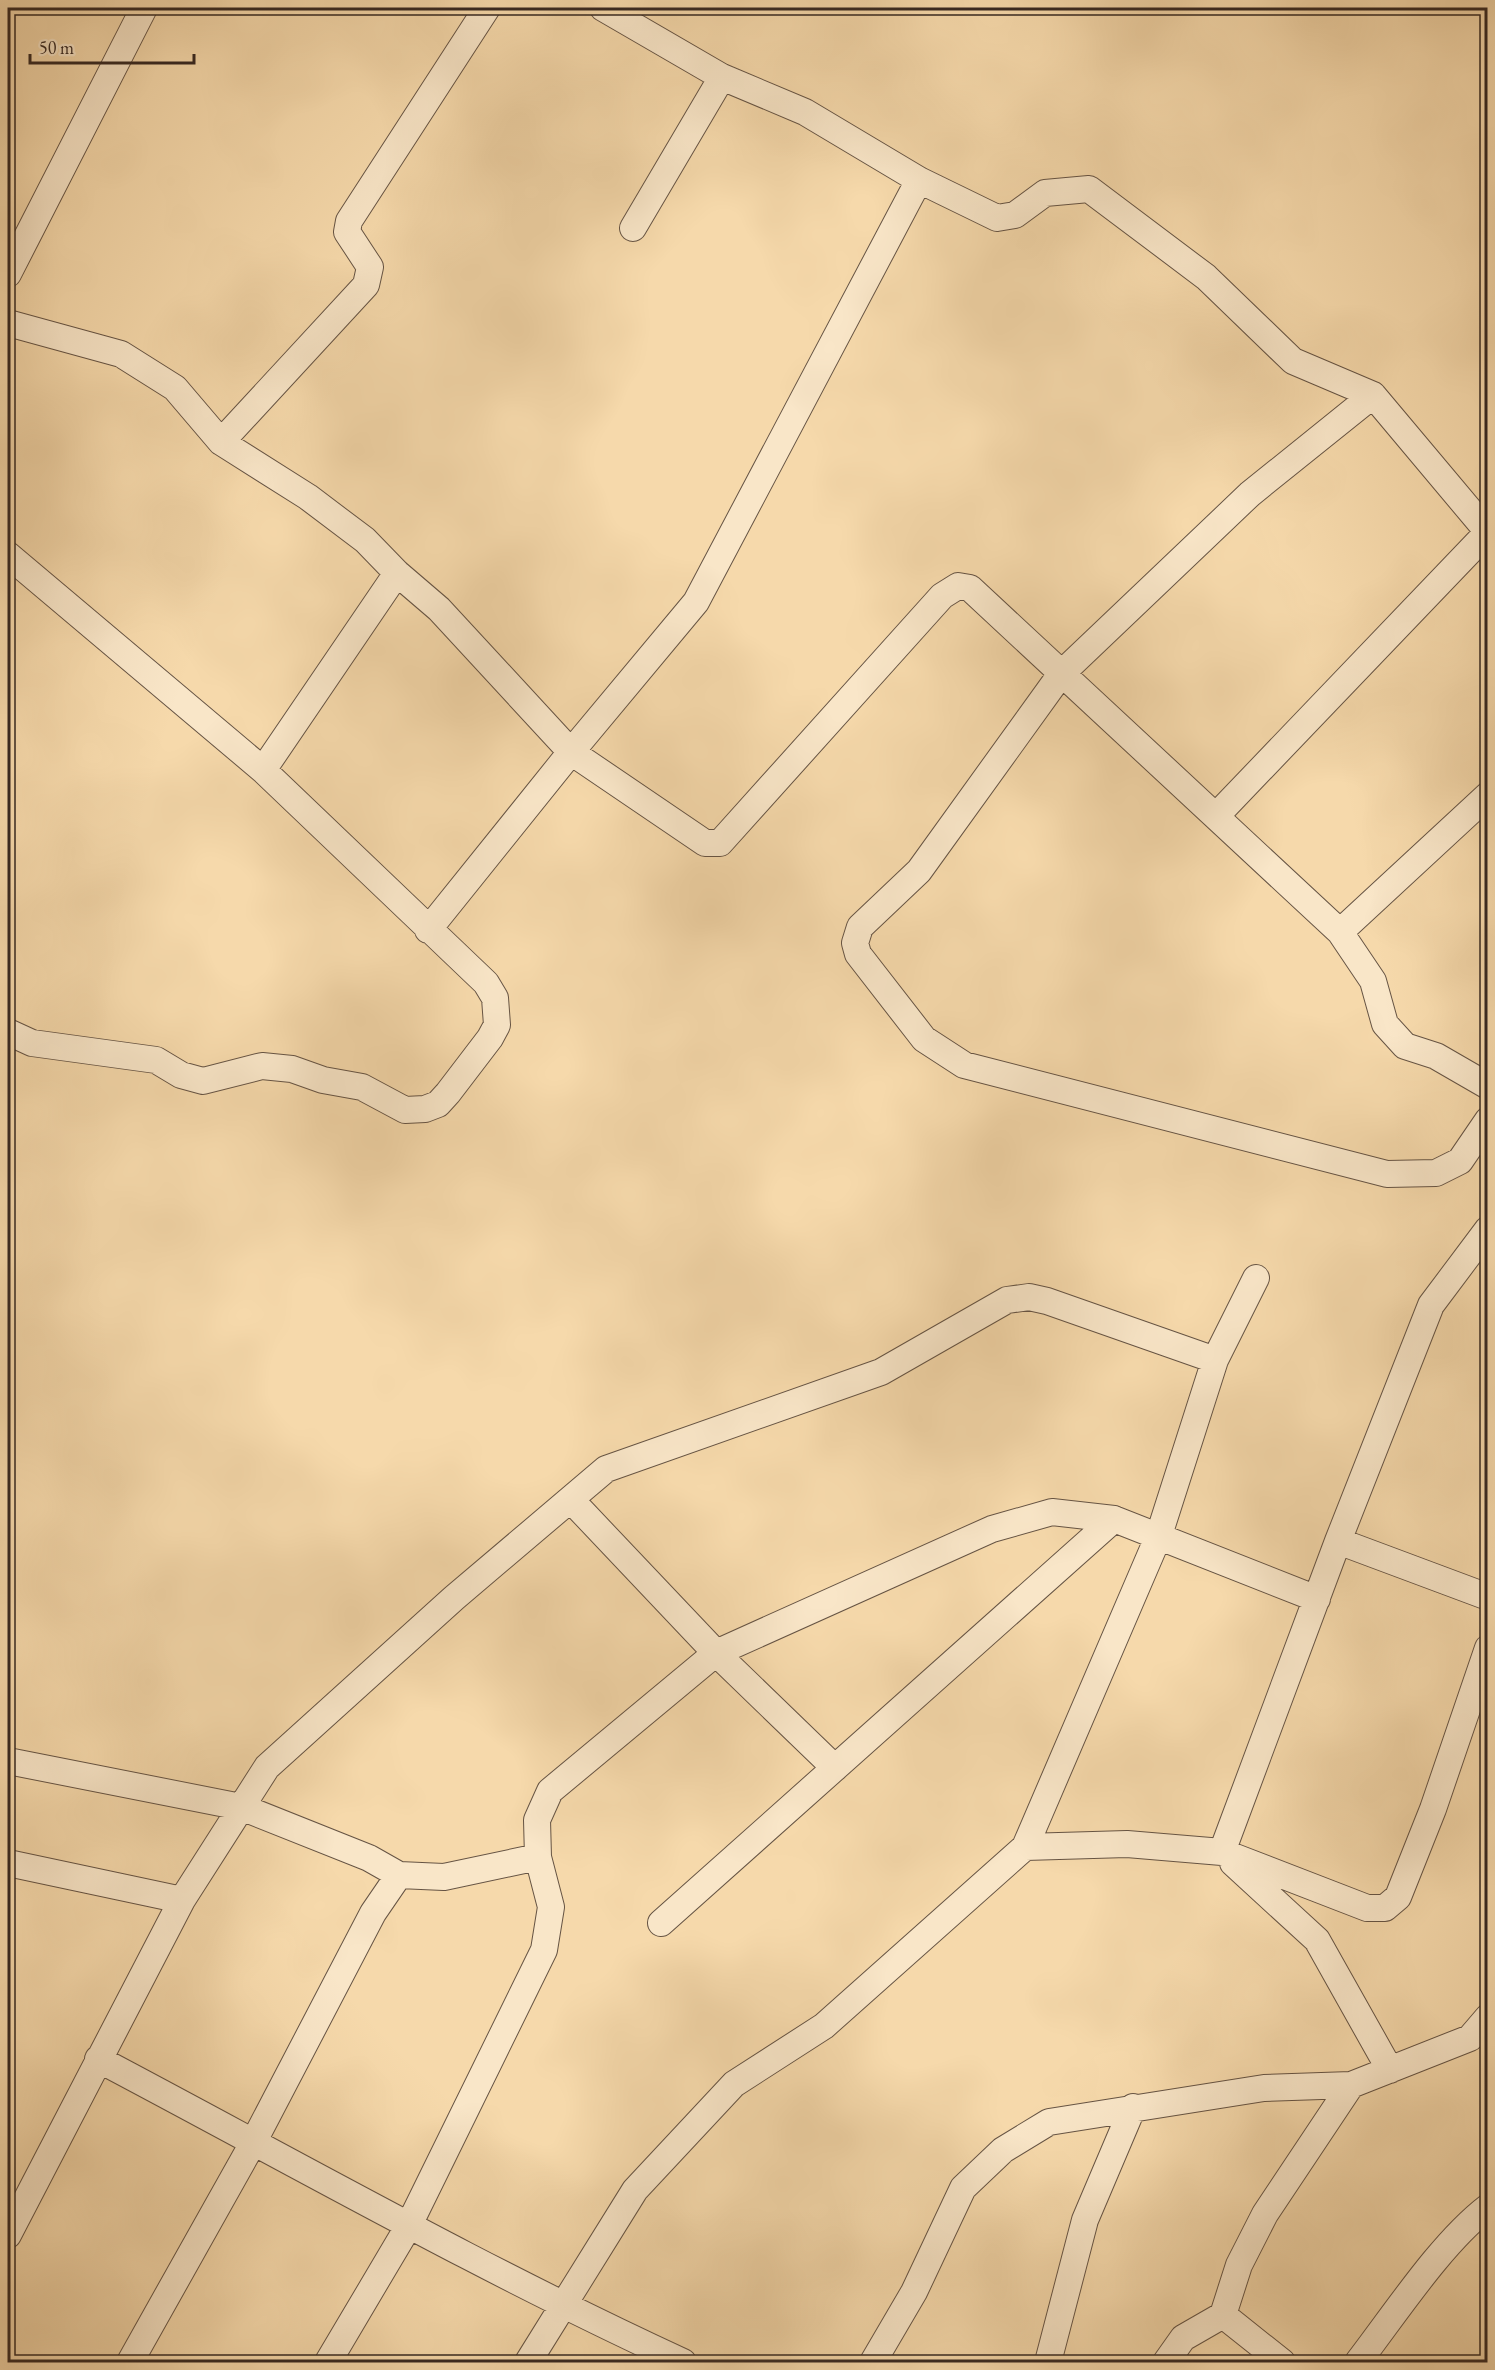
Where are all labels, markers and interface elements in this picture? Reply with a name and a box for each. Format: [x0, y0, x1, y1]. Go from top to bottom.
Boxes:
scale bar [30, 27, 194, 65]
text: 50 m [39, 36, 74, 59]

